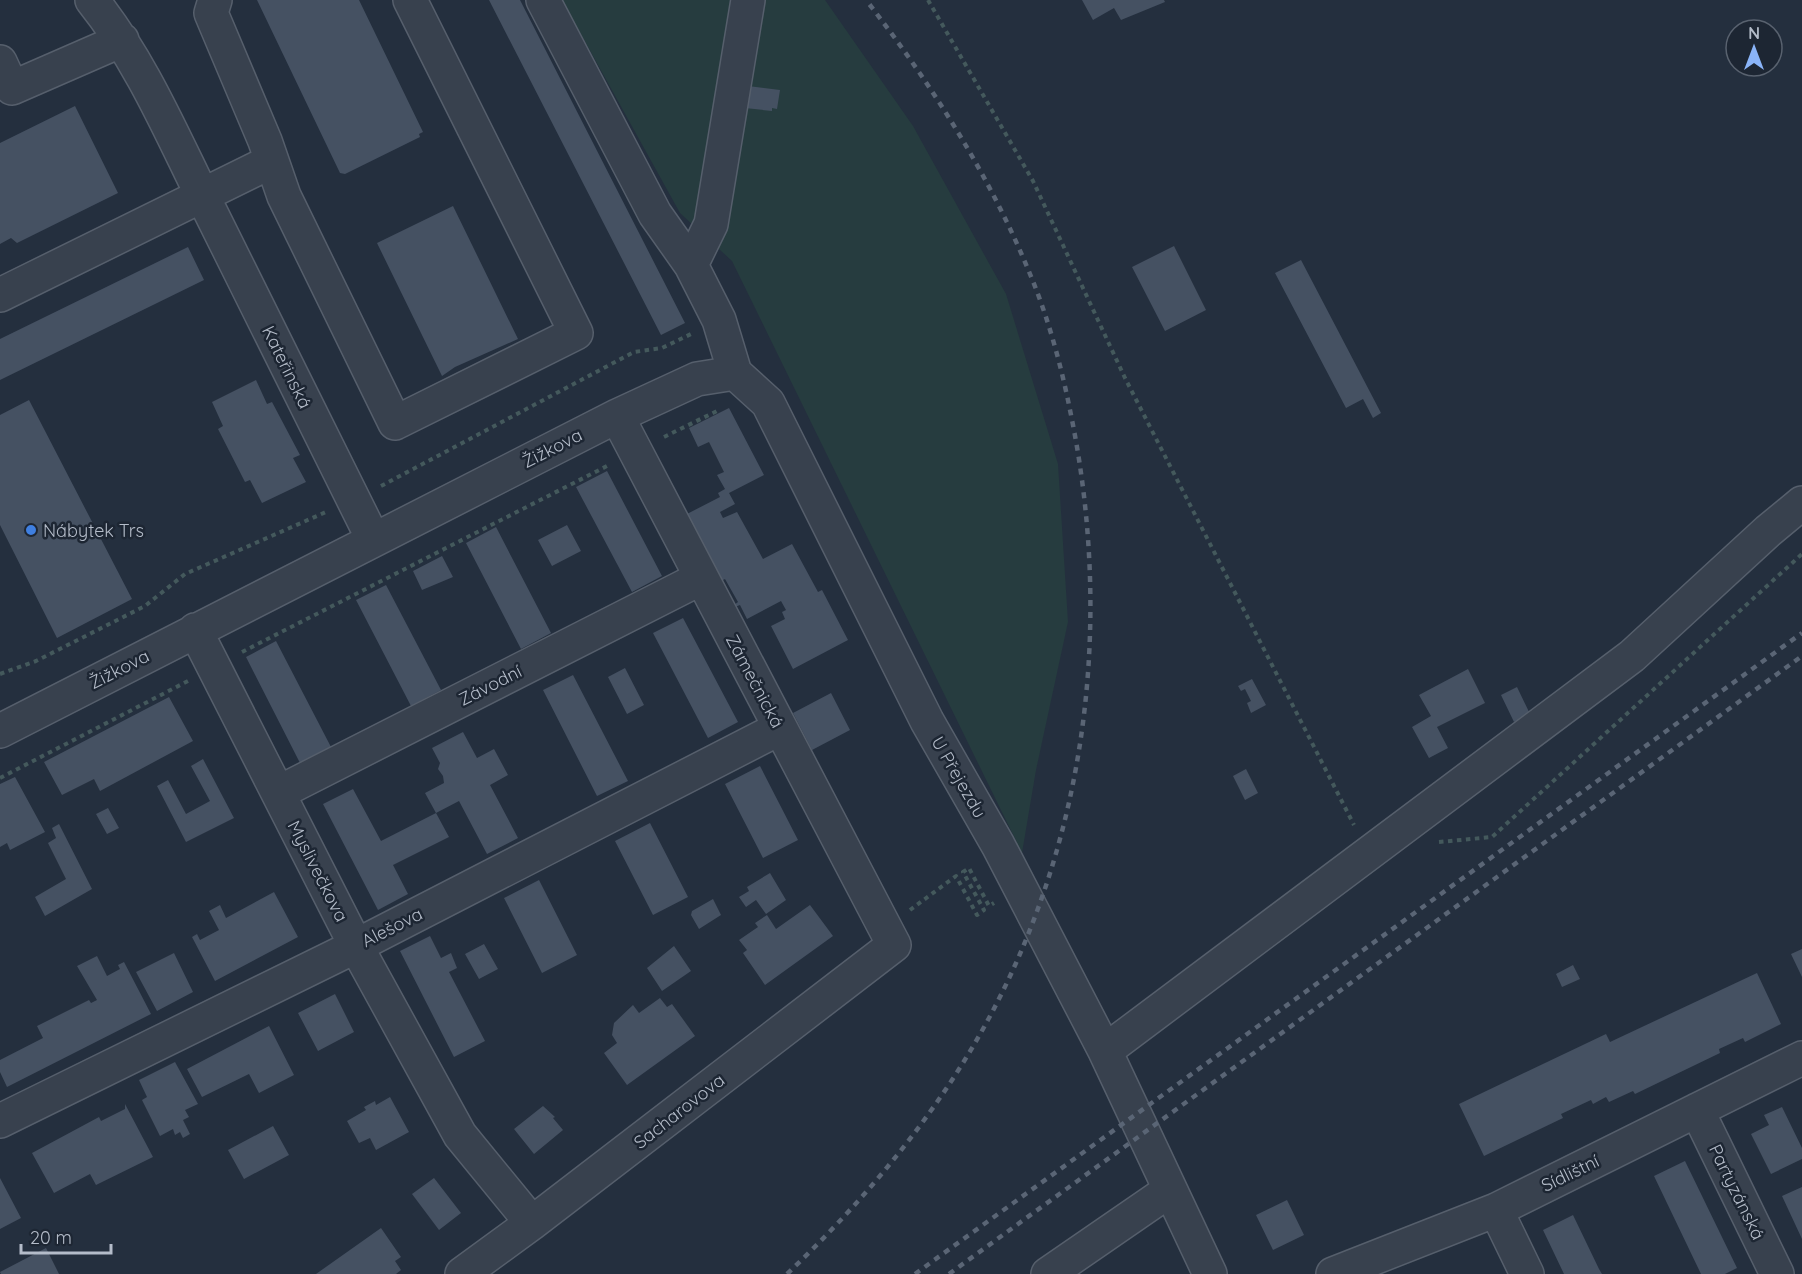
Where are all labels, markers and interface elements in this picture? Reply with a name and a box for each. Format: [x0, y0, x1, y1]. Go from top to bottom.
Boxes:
north arrow [1724, 18, 1784, 78]
text: N [1748, 23, 1760, 43]
street label: Kateřinská [257, 322, 317, 412]
street label: Žižkova [518, 423, 586, 473]
place label: Nábytek Trs [43, 519, 144, 542]
marker: Nábytek Trs [24, 523, 38, 537]
street label: Zámečnická [721, 630, 789, 732]
street label: Žižkova [85, 644, 153, 694]
street label: Závodní [455, 659, 526, 711]
street label: U Přejezdu [926, 732, 992, 822]
street label: Myslivečkova [283, 816, 353, 926]
street label: Alešova [358, 902, 426, 952]
street label: Sacharovova [629, 1068, 729, 1154]
street label: Partyzánská [1704, 1140, 1770, 1244]
street label: Sídlištní [1537, 1149, 1603, 1197]
scale bar [21, 1217, 111, 1255]
text: 20 m [30, 1226, 72, 1249]

